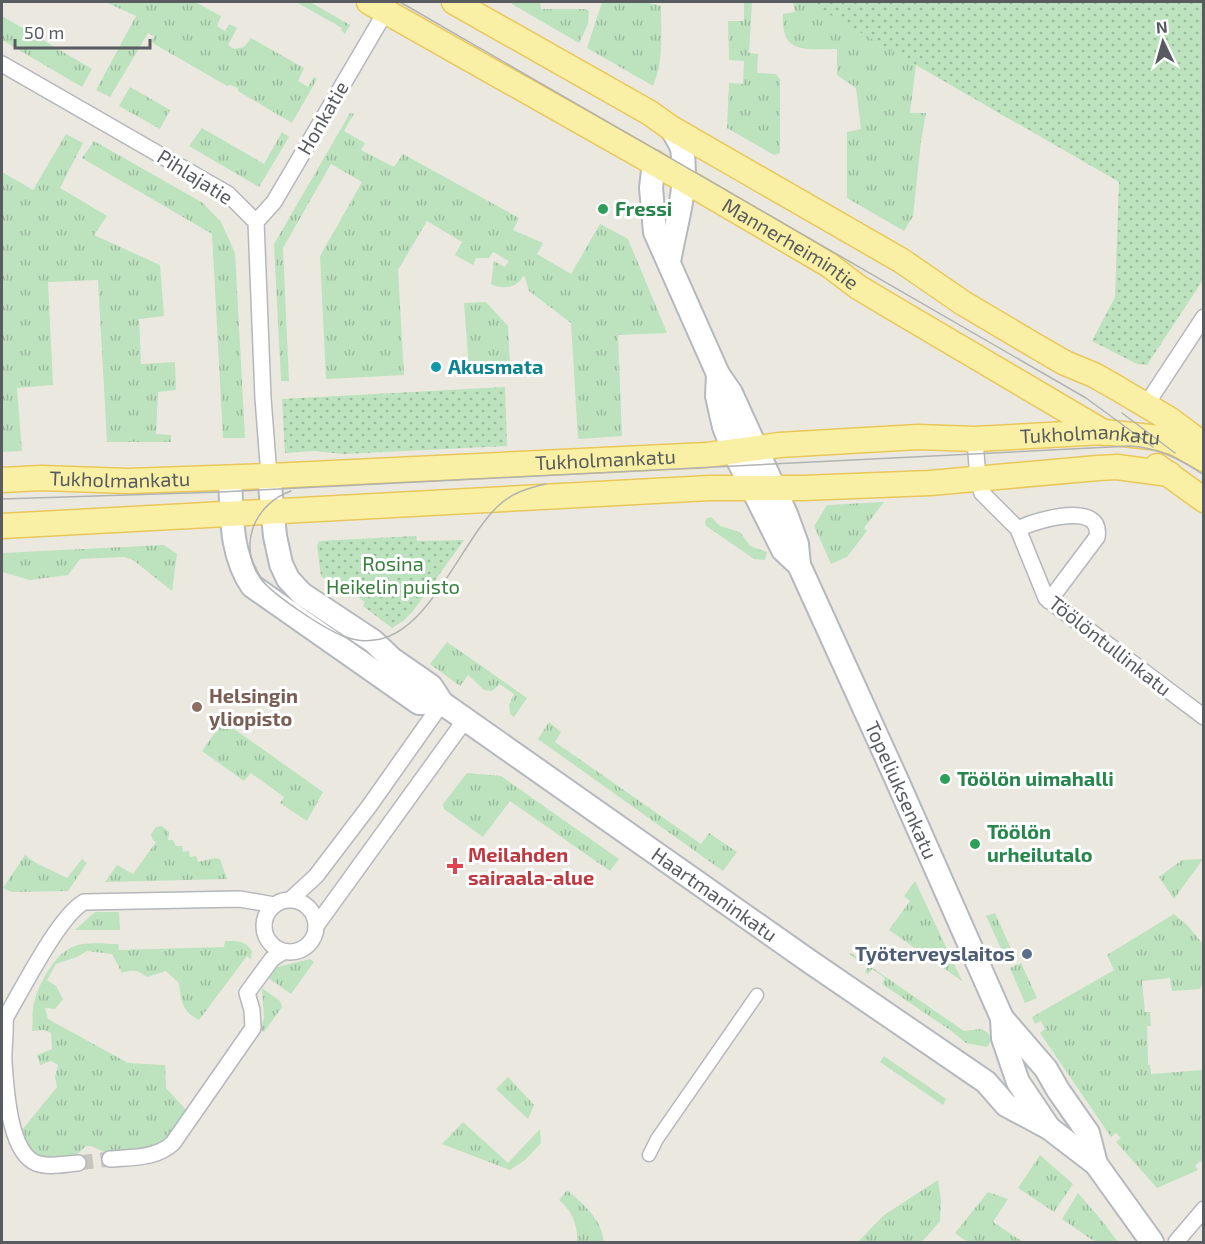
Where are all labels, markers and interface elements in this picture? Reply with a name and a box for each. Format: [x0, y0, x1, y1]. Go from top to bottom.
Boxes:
scale bar [15, 12, 150, 50]
north arrow [1133, 12, 1193, 72]
text: N [1155, 17, 1168, 37]
text: 50 m [24, 21, 64, 43]
street label: Honkatie [292, 77, 353, 158]
street label: Pihlajatie [153, 144, 238, 209]
street label: Mannerheimintie [719, 192, 864, 294]
place label: Fressi [615, 196, 672, 220]
marker: Fressi [596, 202, 610, 216]
place label: Akusmata [448, 354, 543, 378]
marker: Akusmata [429, 360, 443, 374]
street label: Tukholmankatu [1019, 419, 1162, 449]
street label: Tukholmankatu [535, 444, 676, 474]
street label: Tukholmankatu [49, 465, 191, 492]
park label: Rosina Heikelin puisto [326, 551, 460, 598]
street label: Töölöntullinkatu [1045, 590, 1177, 700]
place label: Helsingin yliopisto [209, 683, 298, 731]
marker: Helsingin yliopisto [190, 700, 204, 714]
street label: Topeliuksenkatu [861, 717, 943, 862]
place label: Töölön uimahalli [957, 766, 1114, 790]
marker: Töölön uimahalli [938, 772, 952, 786]
place label: Töölön urheilutalo [987, 819, 1093, 866]
marker: Töölön urheilutalo [968, 837, 982, 851]
street label: Haartmaninkatu [648, 841, 782, 946]
place label: Meilahden sairaala-alue [468, 842, 594, 889]
marker: Meilahden sairaala-alue [446, 857, 464, 875]
place label: Työterveyslaitos [855, 941, 1015, 966]
marker: Työterveyslaitos [1020, 947, 1034, 961]

